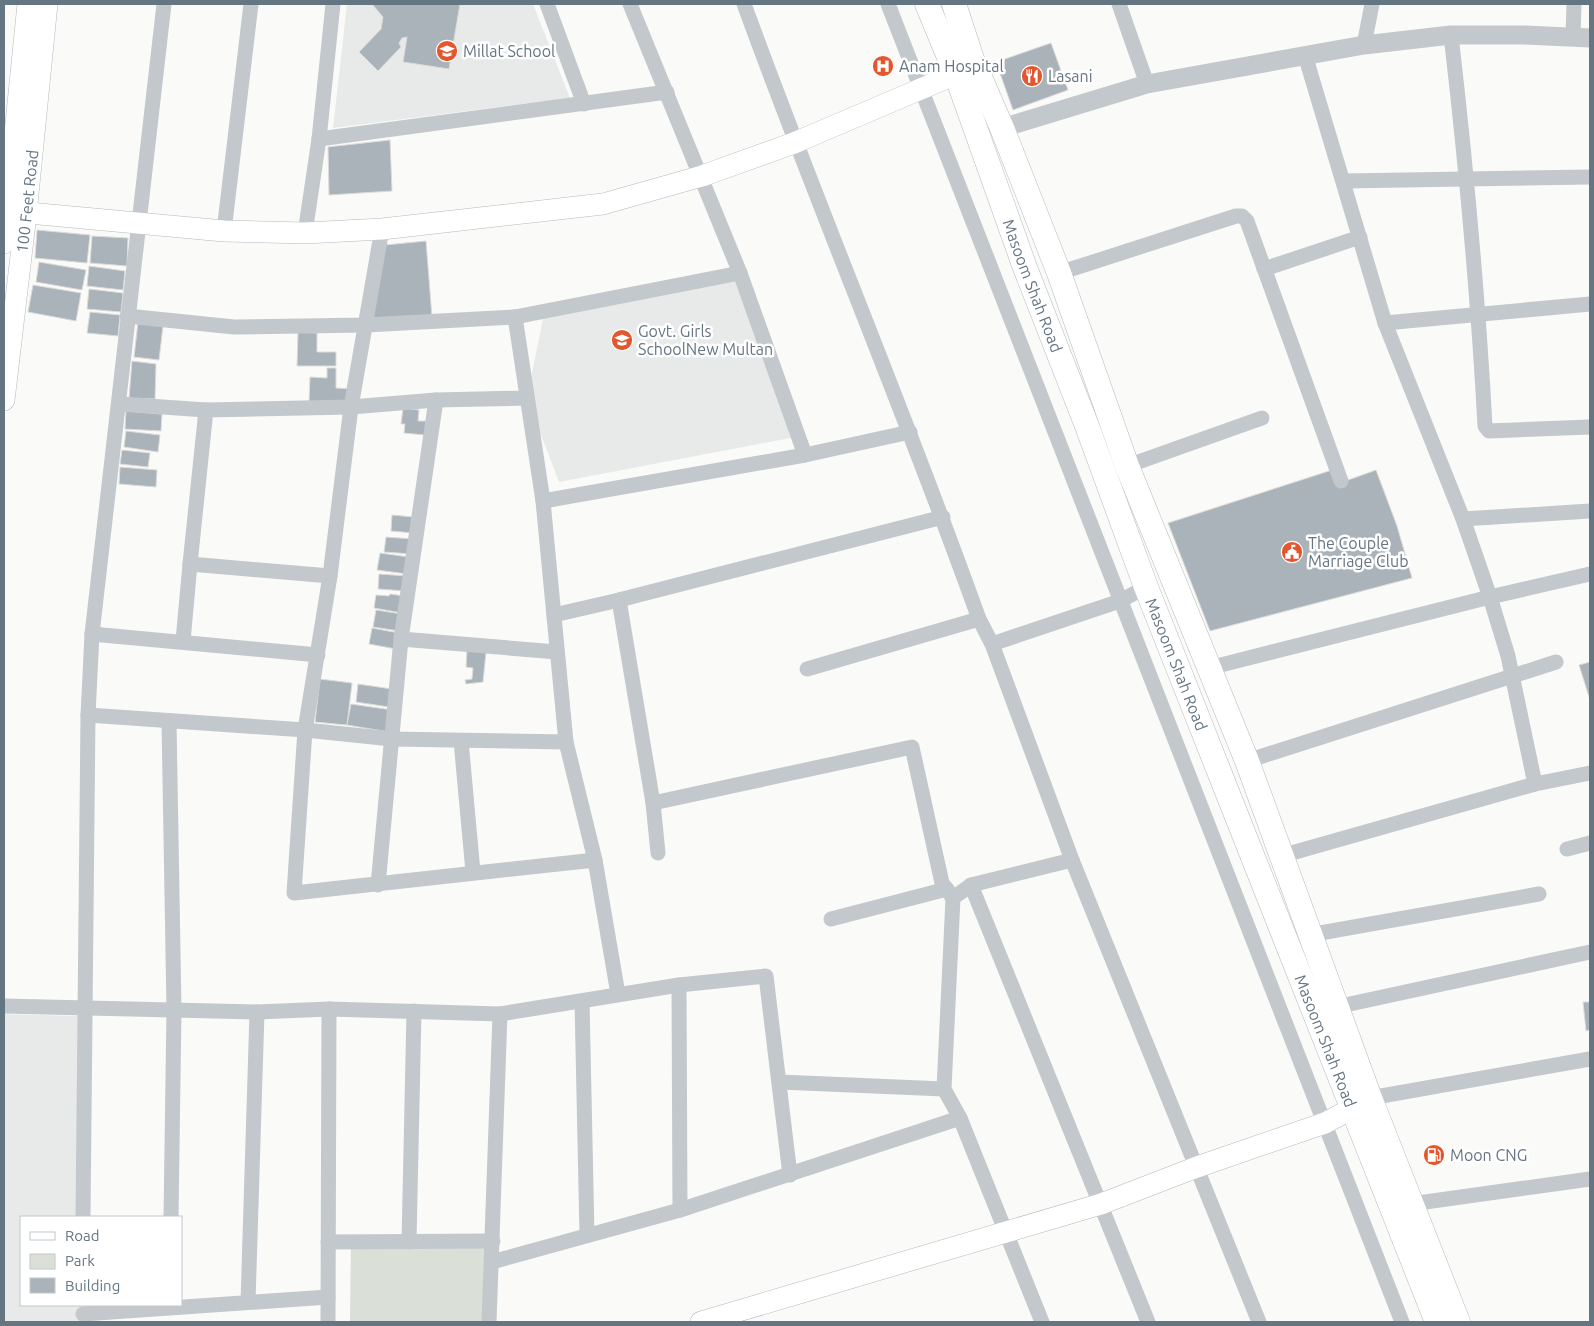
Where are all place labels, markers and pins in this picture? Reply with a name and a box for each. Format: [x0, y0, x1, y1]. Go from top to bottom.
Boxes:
school or university icon: Millat School [435, 39, 459, 63]
place label: Millat School [463, 42, 555, 60]
hospital icon: Anam Hospital [871, 54, 895, 78]
place label: Anam Hospital [899, 57, 1004, 75]
restaurant icon: Lasani [1020, 64, 1044, 88]
place label: Lasani [1048, 67, 1093, 85]
place label: Govt. Girls SchoolNew Multan [638, 322, 773, 358]
school or university icon: Govt. Girls SchoolNew Multan [610, 328, 634, 352]
place label: The Couple Marriage Club [1308, 534, 1409, 570]
public building icon: The Couple Marriage Club [1280, 540, 1304, 564]
fuel station icon: Moon CNG [1422, 1143, 1446, 1167]
place label: Moon CNG [1450, 1146, 1527, 1164]

